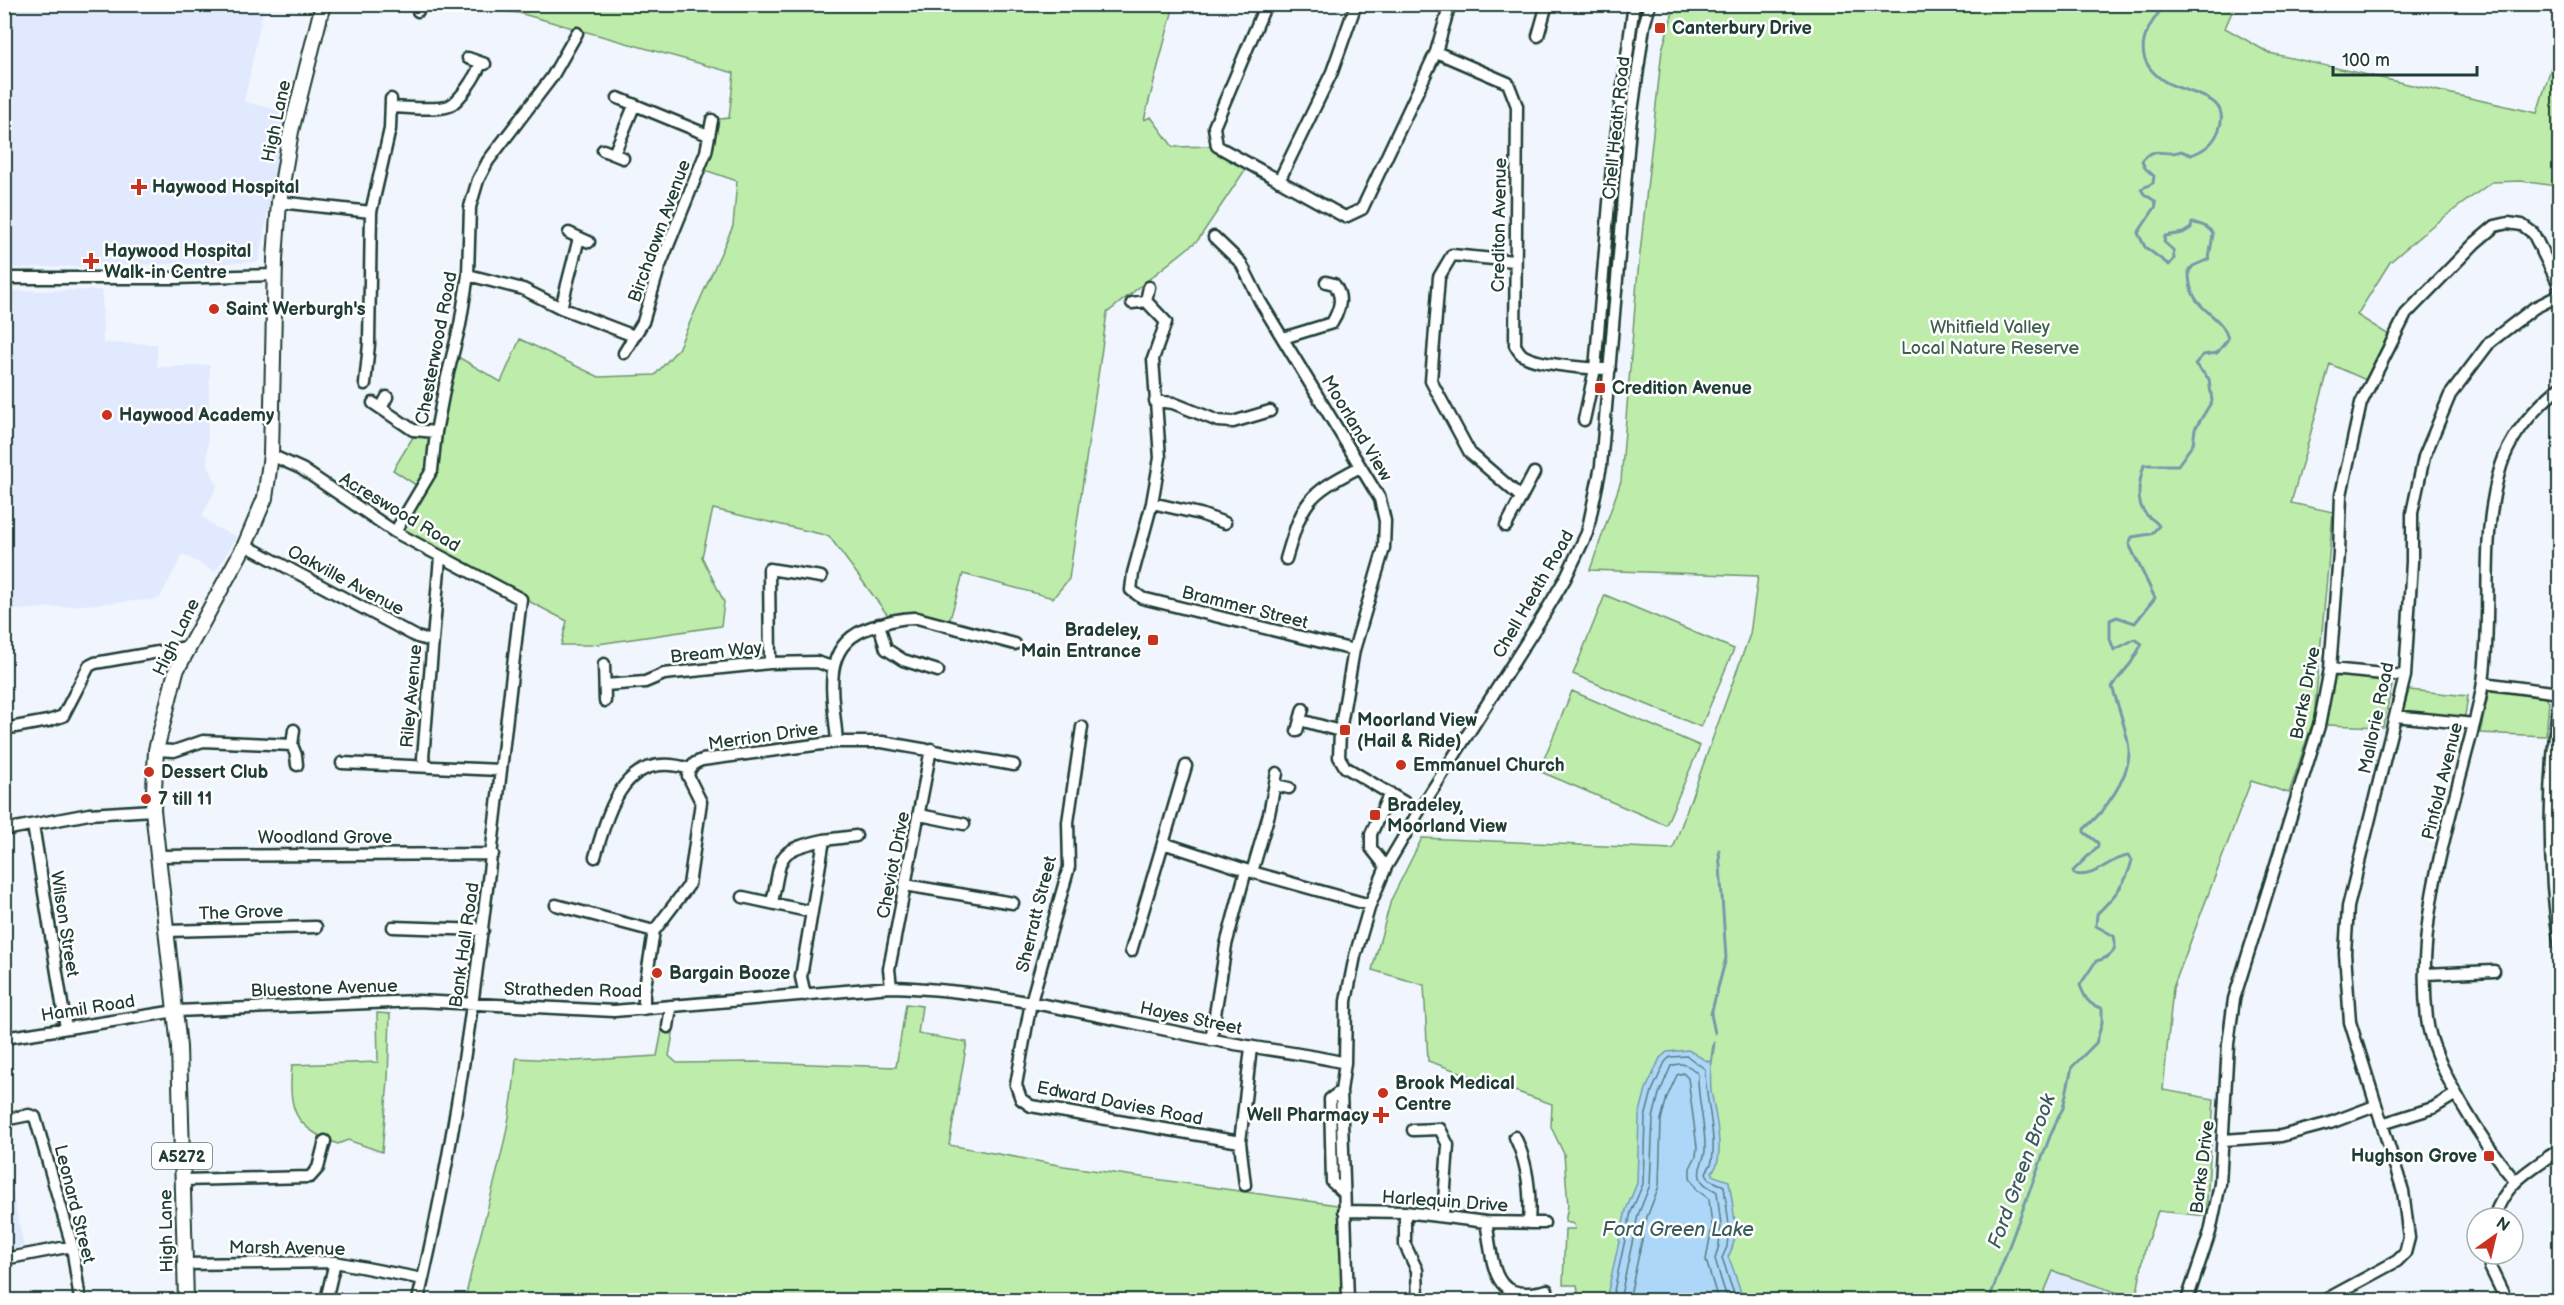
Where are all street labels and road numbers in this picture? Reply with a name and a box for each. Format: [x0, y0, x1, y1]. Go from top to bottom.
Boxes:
street label: Chell Heath Road [1599, 55, 1634, 201]
street label: High Lane [258, 78, 295, 164]
street label: Birchdown Avenue [624, 157, 695, 305]
street label: Crediton Avenue [1488, 157, 1511, 293]
street label: Chesterwood Road [411, 270, 462, 426]
street label: Moorland View [1317, 372, 1396, 485]
street label: Acreswood Road [336, 468, 464, 557]
street label: Chell Heath Road [1488, 527, 1579, 662]
street label: Oakville Avenue [284, 541, 408, 620]
street label: Brammer Street [1179, 582, 1311, 633]
street label: High Lane [149, 595, 204, 679]
street label: Bream Way [669, 637, 764, 668]
street label: Riley Avenue [397, 643, 427, 749]
street label: Barks Drive [2286, 645, 2325, 741]
street label: Mallorie Road [2354, 660, 2399, 776]
street label: Merrion Drive [707, 718, 820, 755]
street label: Pinfold Avenue [2418, 720, 2467, 842]
street label: Cheviot Drive [873, 809, 914, 921]
street label: Woodland Grove [258, 827, 393, 848]
street label: Sherratt Street [1012, 853, 1061, 975]
street label: Wilson Street [46, 870, 83, 979]
street label: Bank Hall Road [445, 881, 484, 1009]
street label: The Grove [198, 901, 284, 924]
street label: Bluestone Avenue [250, 975, 398, 1002]
street label: Stratheden Road [504, 979, 642, 1002]
street label: Hamil Road [40, 991, 137, 1026]
street label: Hayes Street [1138, 997, 1244, 1040]
street label: Edward Davies Road [1035, 1077, 1205, 1130]
street label: Barks Drive [2186, 1119, 2219, 1215]
street label: Leonard Street [50, 1143, 100, 1266]
road number: A5272 [152, 1143, 212, 1169]
street label: Harlequin Drive [1381, 1187, 1509, 1216]
street label: High Lane [155, 1189, 178, 1273]
street label: Marsh Avenue [229, 1237, 346, 1260]

